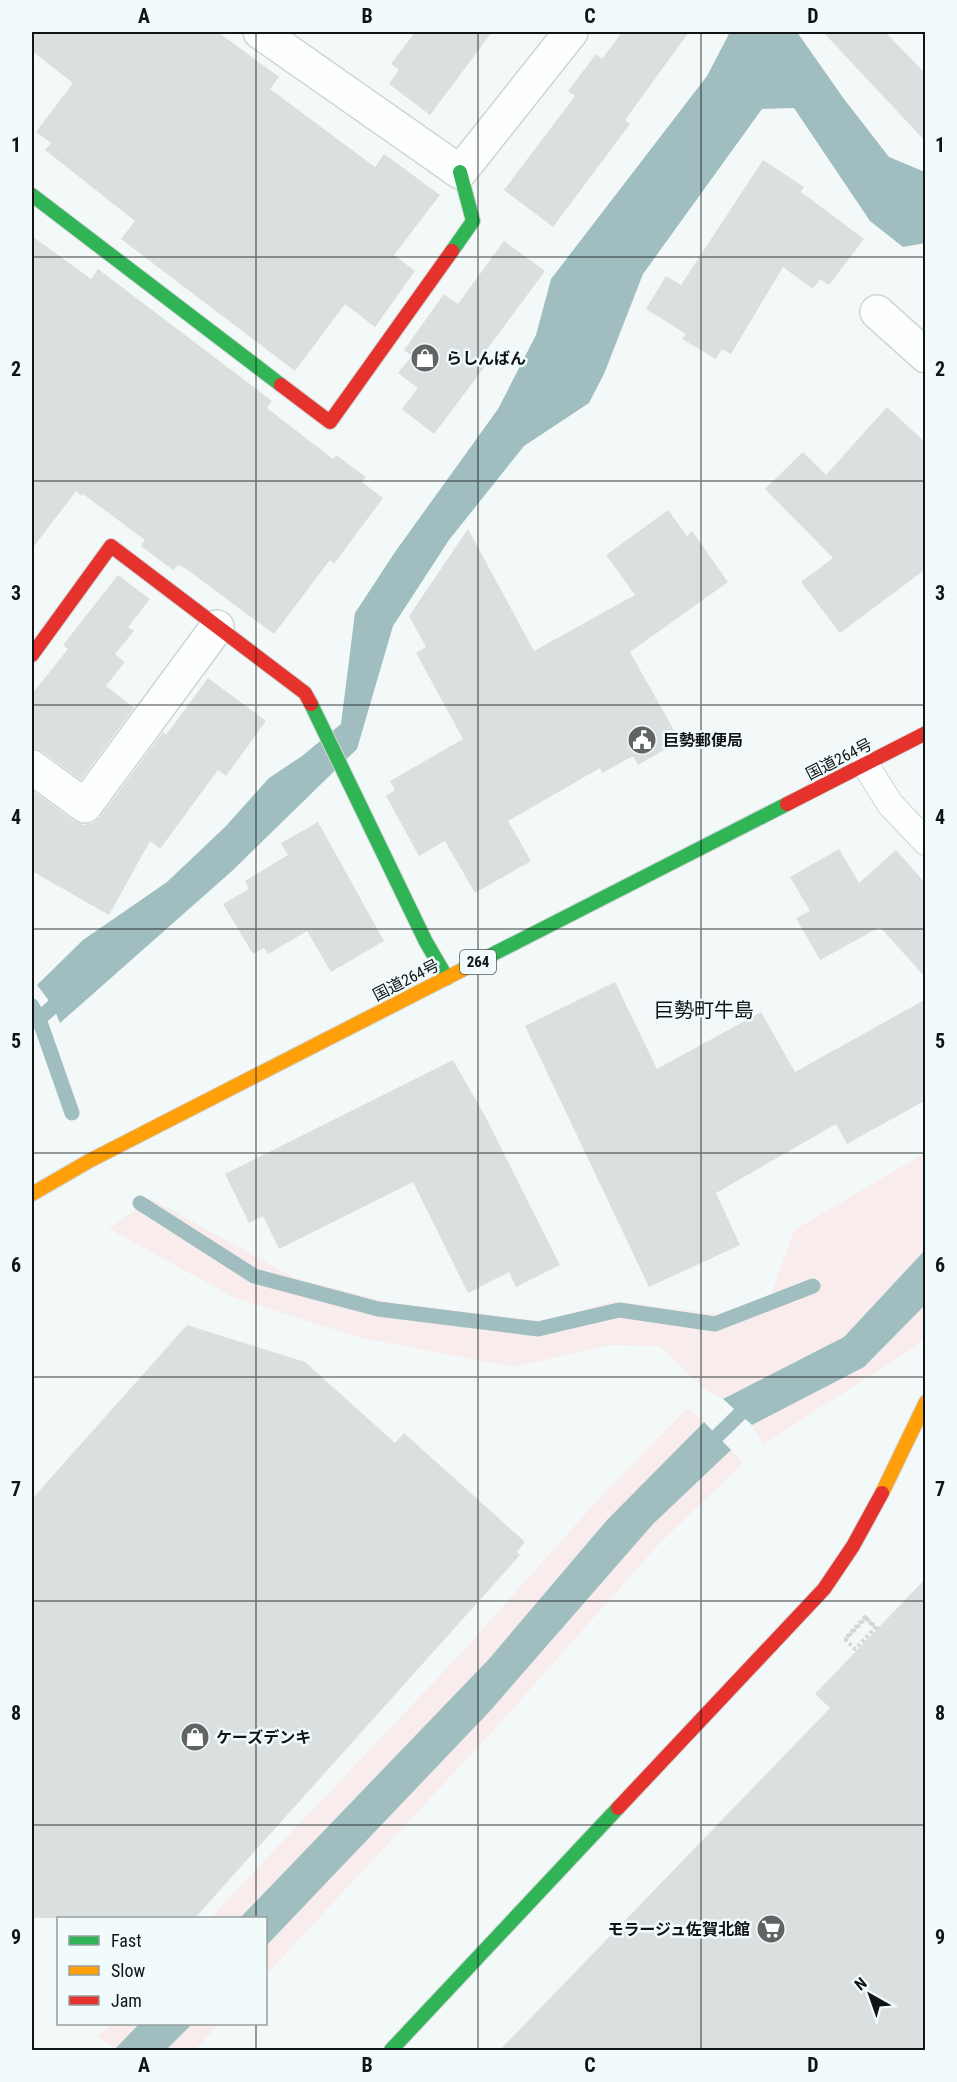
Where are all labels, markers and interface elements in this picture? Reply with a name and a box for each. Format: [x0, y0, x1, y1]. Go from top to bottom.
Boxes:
text: A [138, 4, 150, 28]
text: B [361, 4, 373, 28]
text: C [584, 4, 596, 28]
text: D [807, 4, 819, 28]
text: 1 [11, 133, 21, 157]
text: 1 [935, 133, 945, 157]
shop icon: らしんばん [409, 342, 441, 374]
place label: らしんばん [446, 349, 526, 368]
text: 2 [11, 357, 21, 381]
text: 2 [935, 357, 945, 381]
text: 3 [11, 581, 21, 605]
text: 3 [935, 581, 945, 605]
public building icon: 巨勢郵便局 [626, 724, 658, 756]
place label: 巨勢郵便局 [663, 731, 743, 750]
street label: 国道264号 [803, 734, 875, 784]
text: 4 [11, 805, 21, 829]
text: 4 [935, 805, 945, 829]
road number: 264 [460, 950, 496, 974]
street label: 国道264号 [370, 955, 442, 1005]
district label: 巨勢町牛島 [654, 998, 754, 1022]
text: 5 [11, 1029, 21, 1053]
text: 5 [935, 1029, 945, 1053]
text: 6 [11, 1253, 21, 1277]
text: 6 [935, 1253, 945, 1277]
text: 7 [11, 1477, 21, 1501]
text: 7 [935, 1477, 945, 1501]
text: 8 [11, 1701, 21, 1725]
text: 8 [935, 1701, 945, 1725]
shop icon: ケーズデンキ [179, 1721, 211, 1753]
place label: ケーズデンキ [216, 1728, 311, 1747]
supermarket icon: モラージュ佐賀北館 [755, 1913, 787, 1945]
legend [57, 1917, 267, 2025]
place label: モラージュ佐賀北館 [607, 1920, 750, 1939]
text: 9 [11, 1925, 21, 1949]
text: 9 [935, 1925, 945, 1949]
text: Fast [111, 1930, 142, 1951]
text: Slow [111, 1960, 146, 1981]
north arrow [840, 1965, 900, 2025]
text: N [851, 1973, 871, 1994]
text: Jam [111, 1990, 142, 2011]
text: A [138, 2053, 150, 2077]
text: B [361, 2053, 373, 2077]
text: C [584, 2053, 596, 2077]
text: D [807, 2053, 819, 2077]

